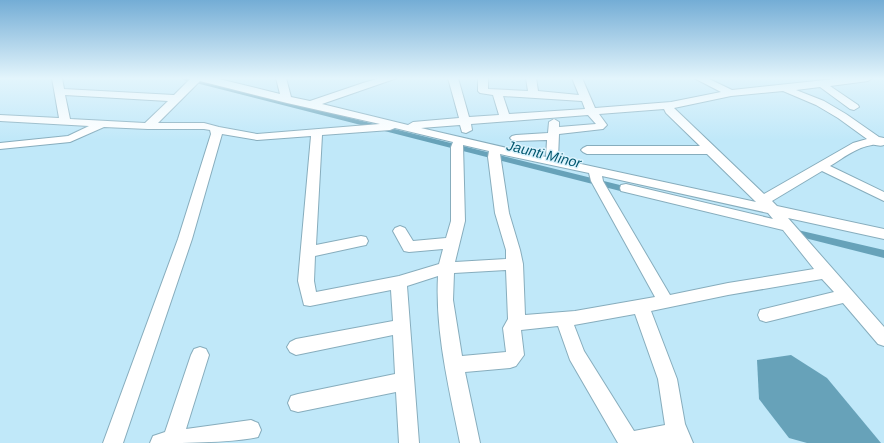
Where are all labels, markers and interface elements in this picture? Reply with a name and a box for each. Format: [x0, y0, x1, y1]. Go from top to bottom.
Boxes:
water label: Jaunti Minor [504, 137, 584, 171]

